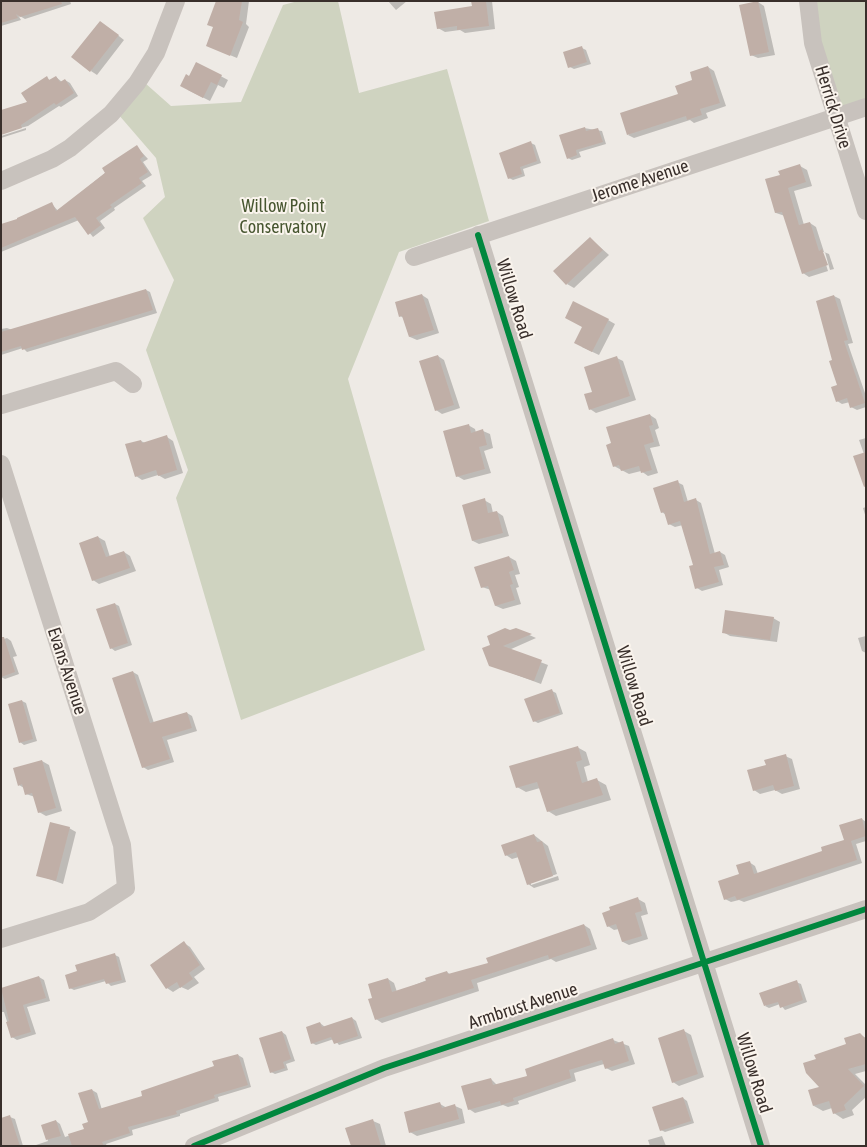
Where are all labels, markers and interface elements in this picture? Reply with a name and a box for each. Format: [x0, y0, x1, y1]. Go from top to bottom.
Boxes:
street label: Herrick Drive [810, 63, 856, 151]
street label: Jerome Avenue [589, 155, 691, 207]
park label: Willow Point Conservatory [240, 195, 326, 238]
street label: Willow Road [492, 256, 536, 342]
street label: Evans Avenue [43, 625, 91, 717]
street label: Willow Road [612, 643, 656, 729]
street label: Armbrust Avenue [466, 978, 580, 1034]
street label: Willow Road [732, 1030, 776, 1116]

